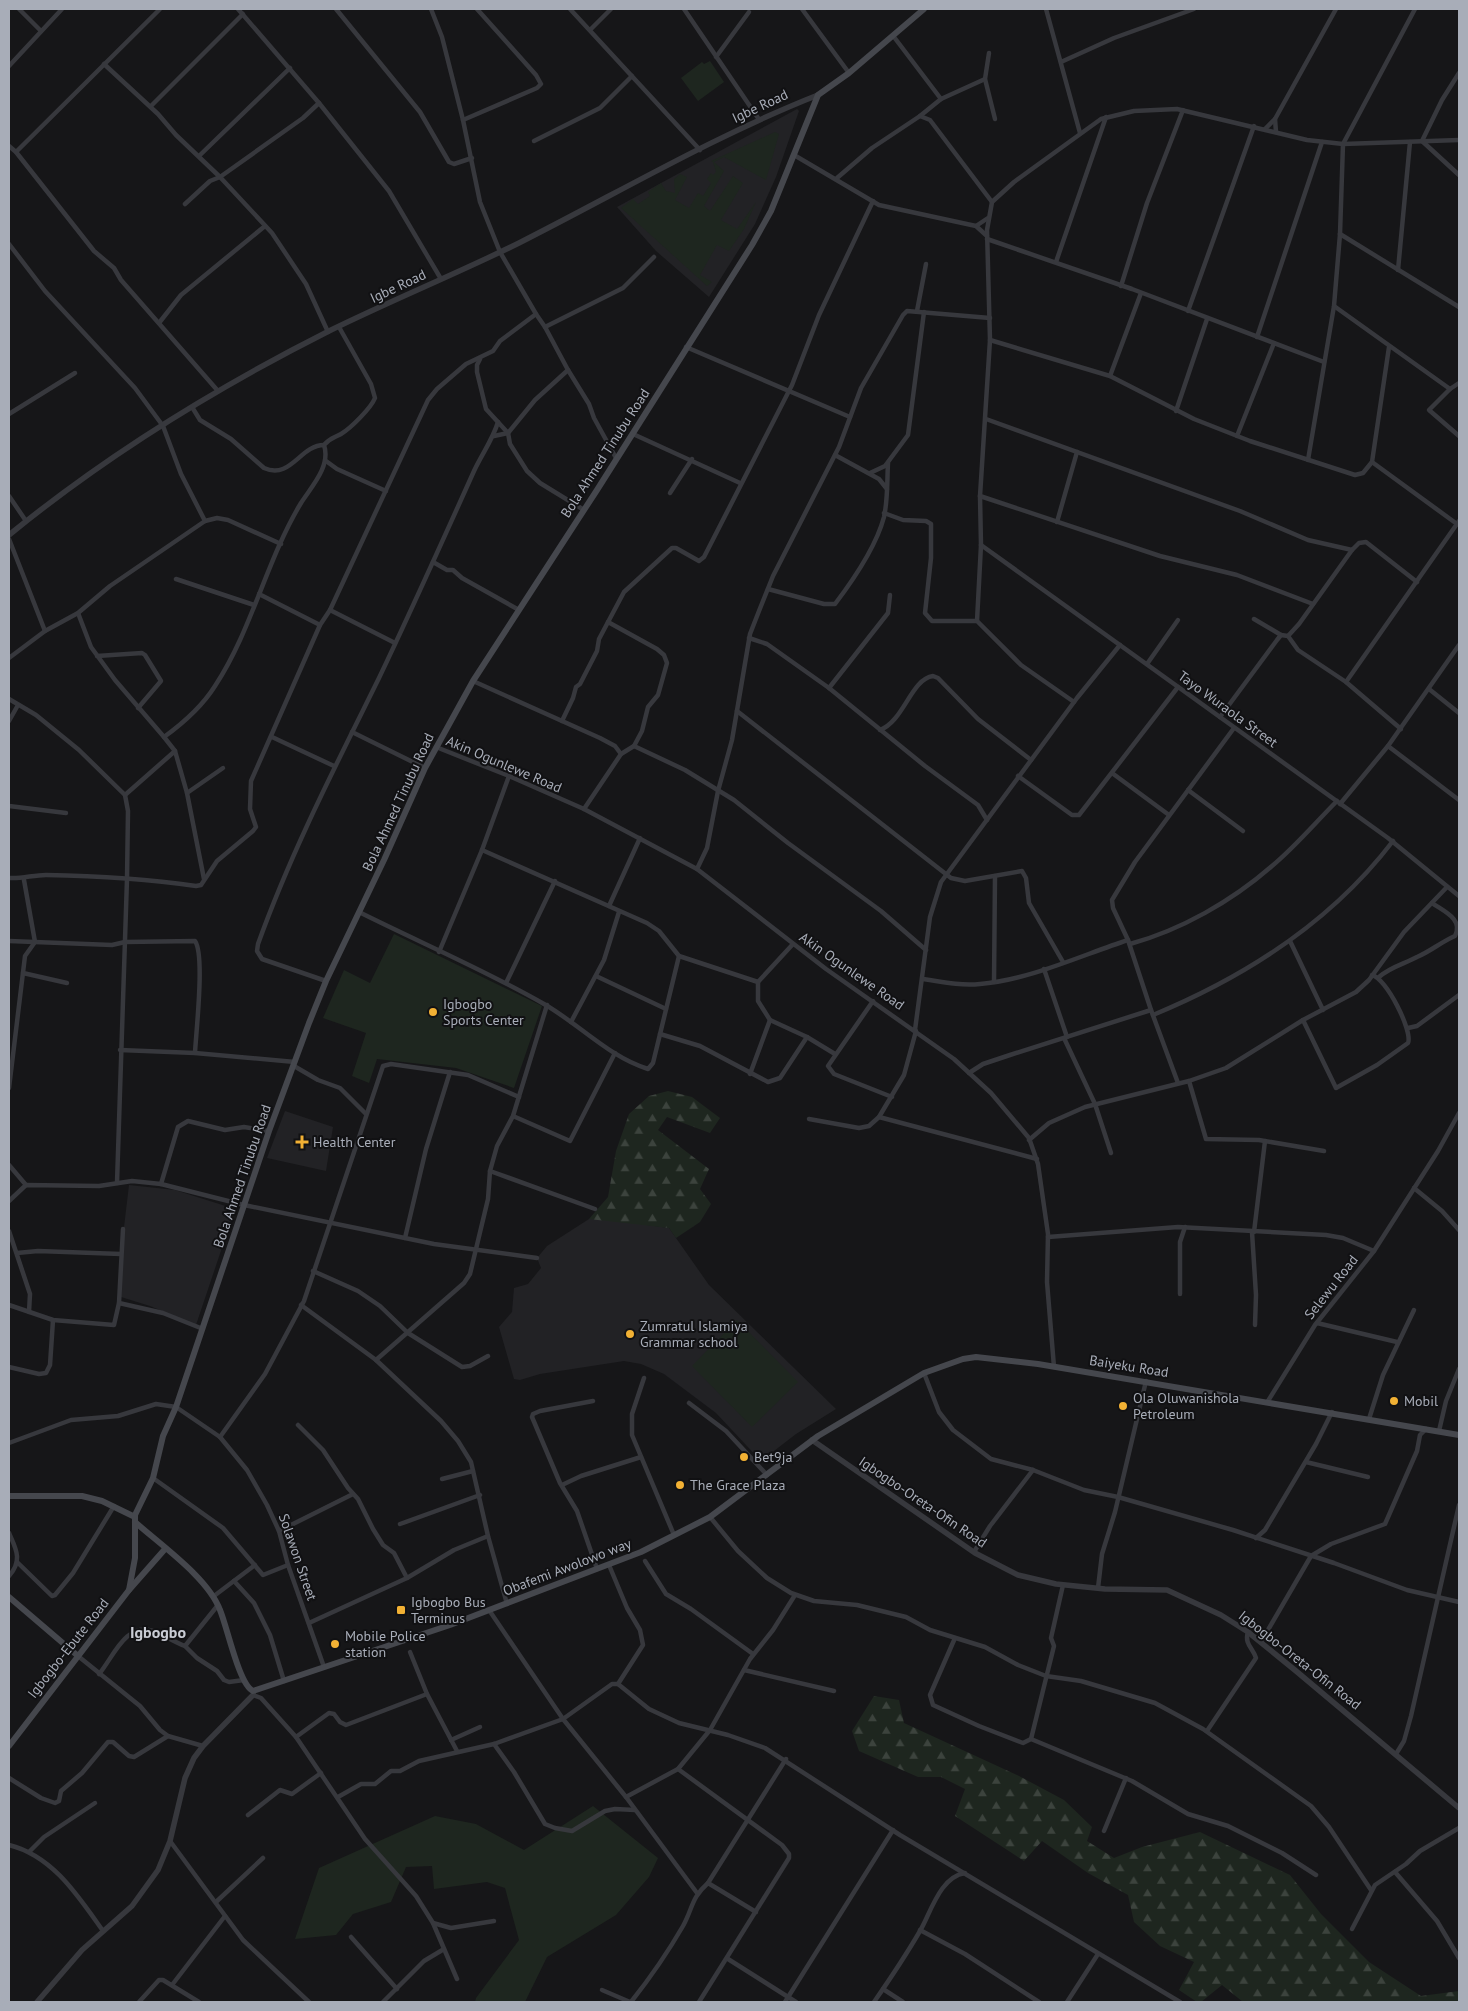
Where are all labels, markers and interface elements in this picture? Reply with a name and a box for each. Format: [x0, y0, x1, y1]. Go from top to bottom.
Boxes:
street label: Igbe Road [729, 85, 791, 127]
street label: Igbe Road [367, 265, 429, 307]
street label: Bola Ahmed Tinubu Road [557, 385, 653, 521]
street label: Tayo Wuraola Street [1175, 667, 1282, 751]
street label: Bola Ahmed Tinubu Road [358, 730, 438, 874]
street label: Akin Ogunlewe Road [443, 731, 565, 797]
street label: Akin Ogunlewe Road [796, 928, 908, 1014]
place label: Igbogbo Sports Center [443, 995, 524, 1029]
marker: Igbogbo Sports Center [427, 1006, 439, 1018]
street label: Bola Ahmed Tinubu Road [209, 1102, 275, 1250]
place label: Health Center [313, 1133, 396, 1151]
marker: Health Center [295, 1135, 309, 1149]
street label: Selewu Road [1300, 1251, 1362, 1323]
place label: Zumratul Islamiya Grammar school [640, 1317, 748, 1351]
marker: Zumratul Islamiya Grammar school [624, 1328, 636, 1340]
street label: Baiyeku Road [1088, 1351, 1170, 1381]
place label: Ola Oluwanishola Petroleum [1133, 1389, 1239, 1423]
place label: Mobil [1404, 1392, 1438, 1410]
marker: Mobil [1388, 1395, 1400, 1407]
marker: Ola Oluwanishola Petroleum [1117, 1400, 1129, 1412]
place label: Bet9ja [754, 1448, 792, 1466]
marker: Bet9ja [738, 1451, 750, 1463]
street label: Igbogbo-Oreta-Ofin Road [856, 1452, 990, 1552]
place label: The Grace Plaza [690, 1476, 786, 1494]
marker: The Grace Plaza [674, 1479, 686, 1491]
street label: Solawon Street [275, 1511, 321, 1603]
street label: Obafemi Awolowo way [500, 1534, 634, 1600]
place label: Igbogbo Bus Terminus [411, 1593, 486, 1627]
street label: Igbogbo-Ebute Road [23, 1594, 113, 1702]
marker: Igbogbo Bus Terminus [395, 1604, 407, 1616]
street label: Igbogbo-Oreta-Ofin Road [1235, 1607, 1365, 1713]
district label: Igbogbo [130, 1622, 186, 1642]
place label: Mobile Police station [345, 1627, 426, 1661]
marker: Mobile Police station [329, 1638, 341, 1650]

